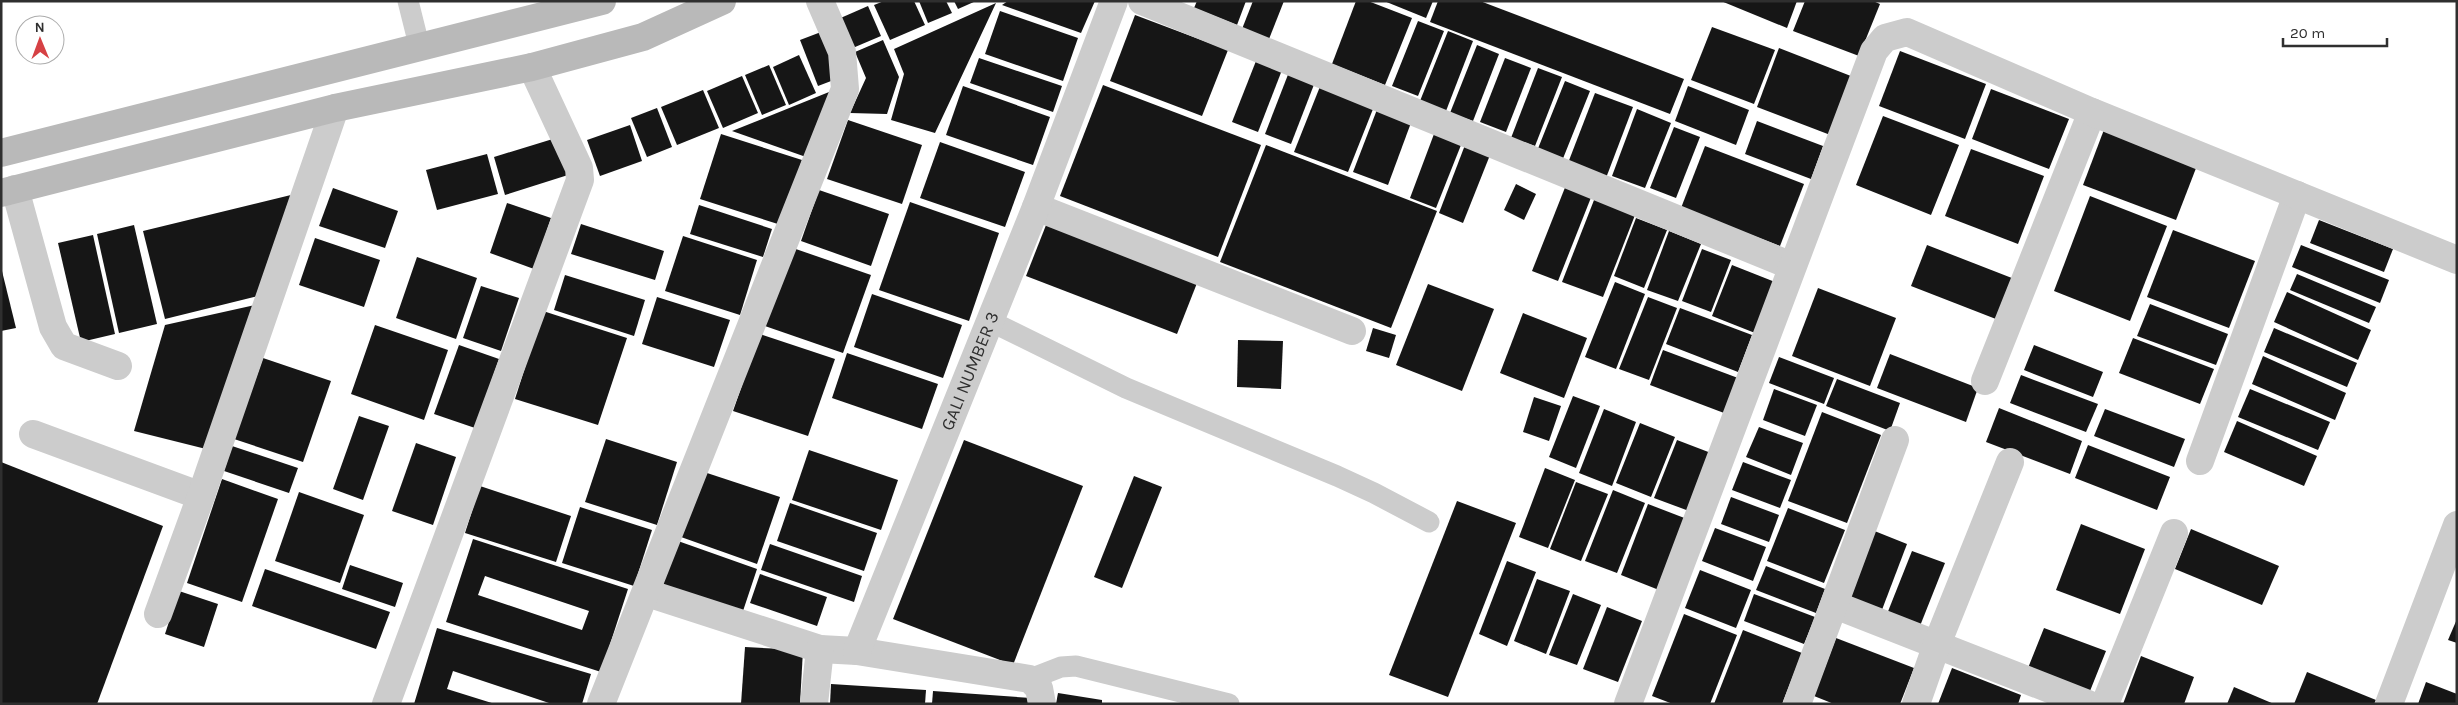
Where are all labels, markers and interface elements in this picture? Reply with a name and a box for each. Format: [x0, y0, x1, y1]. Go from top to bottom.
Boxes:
north arrow [15, 15, 65, 65]
scale bar [2283, 15, 2387, 47]
text: N [35, 19, 45, 36]
text: 20 m [2290, 24, 2325, 42]
street label: GALI NUMBER 3 [936, 308, 1004, 434]

